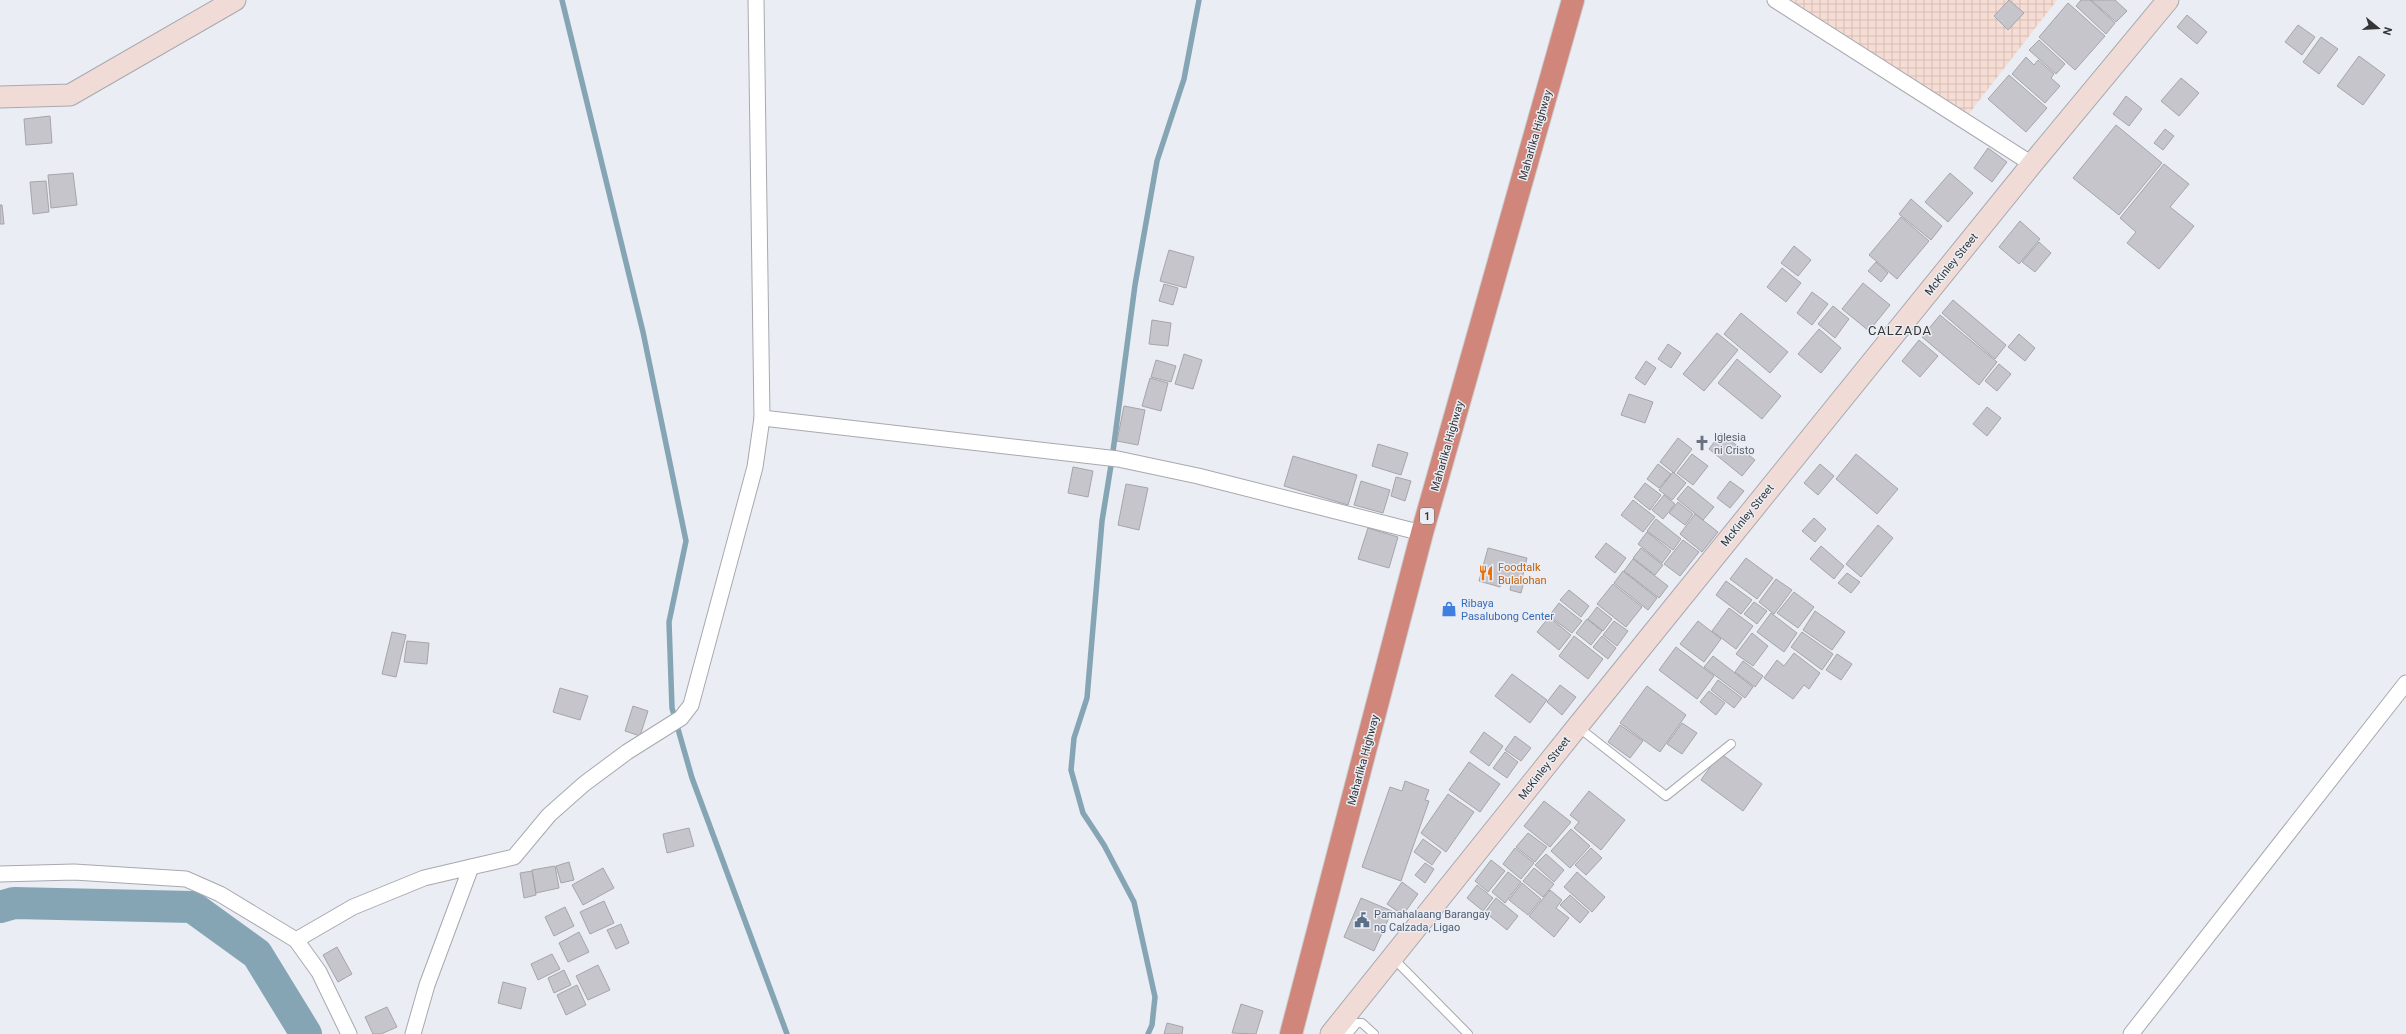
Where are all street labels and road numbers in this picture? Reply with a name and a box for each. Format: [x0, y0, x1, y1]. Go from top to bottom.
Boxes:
street label: Maharlika Highway [1516, 88, 1555, 182]
street label: McKinley Street [1922, 230, 1981, 298]
street label: Maharlika Highway [1428, 399, 1467, 493]
street label: McKinley Street [1718, 481, 1777, 549]
road number: 1 [1420, 508, 1434, 524]
street label: Maharlika Highway [1345, 713, 1382, 807]
street label: McKinley Street [1516, 734, 1573, 802]

